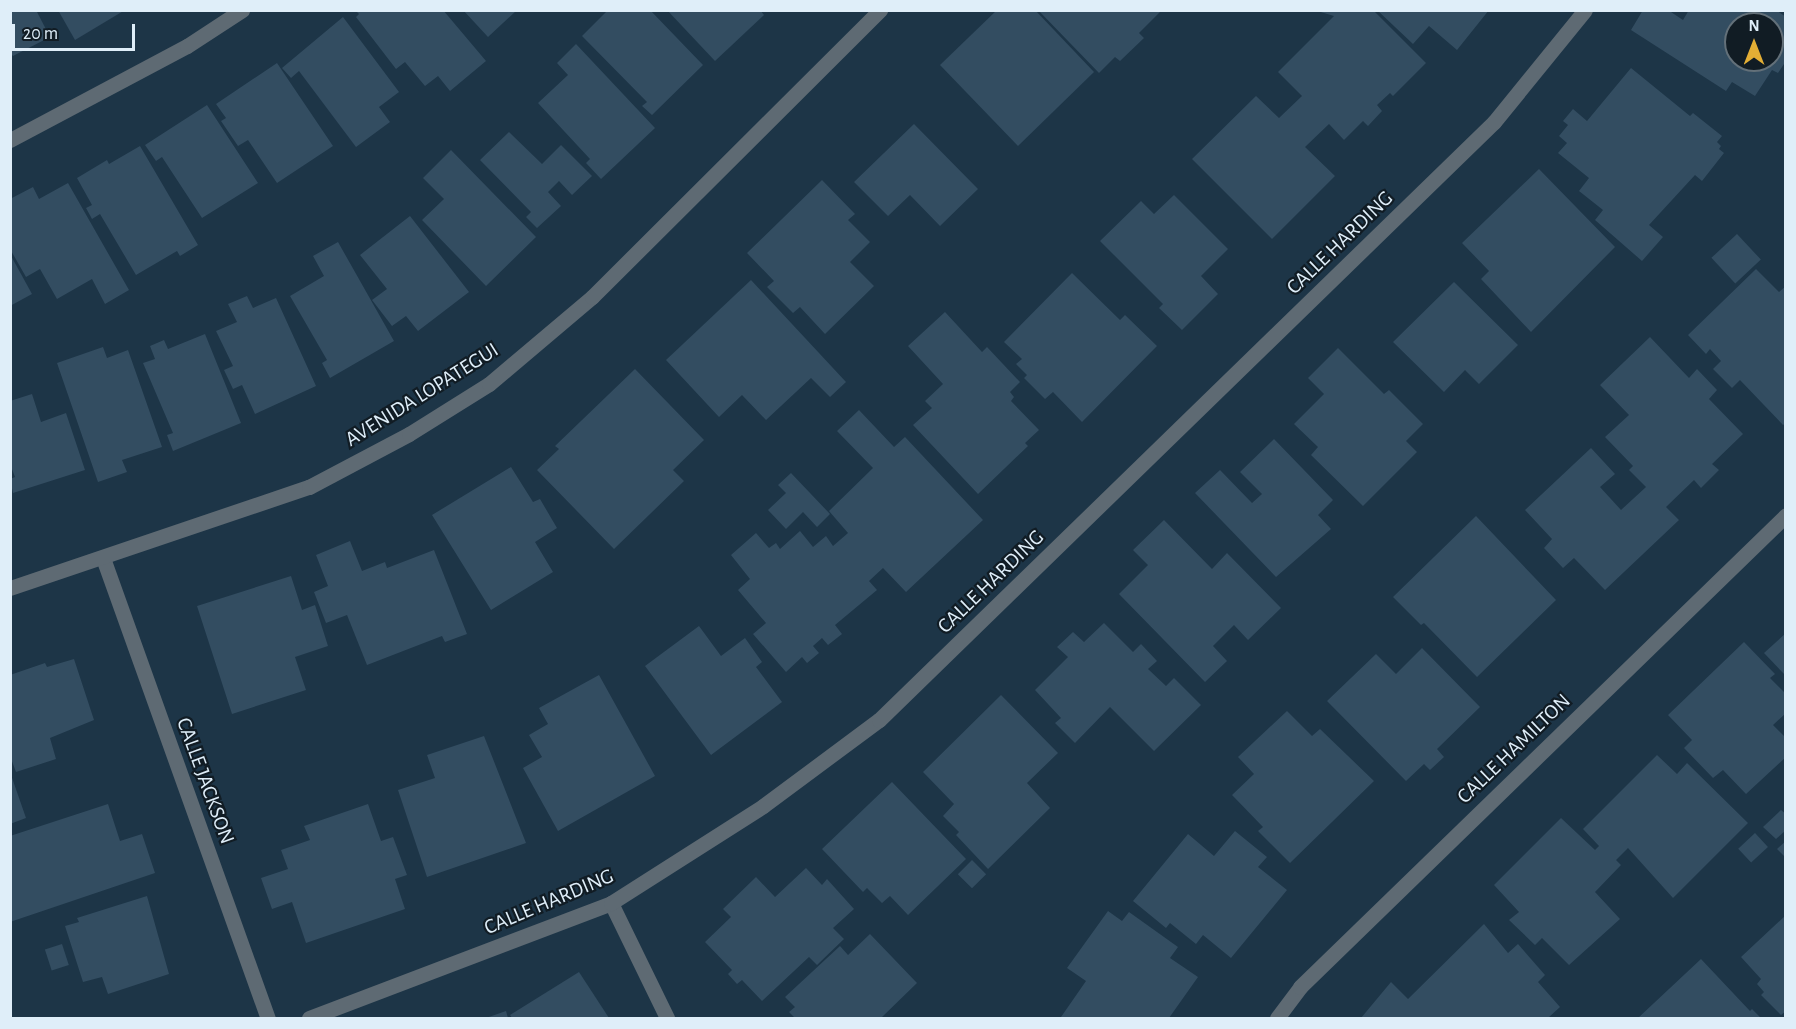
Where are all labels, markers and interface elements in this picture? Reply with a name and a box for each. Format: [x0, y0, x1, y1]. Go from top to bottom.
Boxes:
scale bar [15, 12, 138, 50]
north arrow [1724, 12, 1784, 72]
text: N [1748, 18, 1760, 34]
text: 20 m [23, 25, 58, 43]
street label: CALLE HARDING [1282, 186, 1398, 300]
street label: AVENIDA LOPATEGUI [341, 338, 503, 452]
street label: CALLE HARDING [933, 525, 1049, 639]
street label: CALLE HAMILTON [1452, 689, 1576, 809]
street label: CALLE JACKSON [171, 714, 239, 848]
street label: CALLE HARDING [481, 863, 617, 941]

